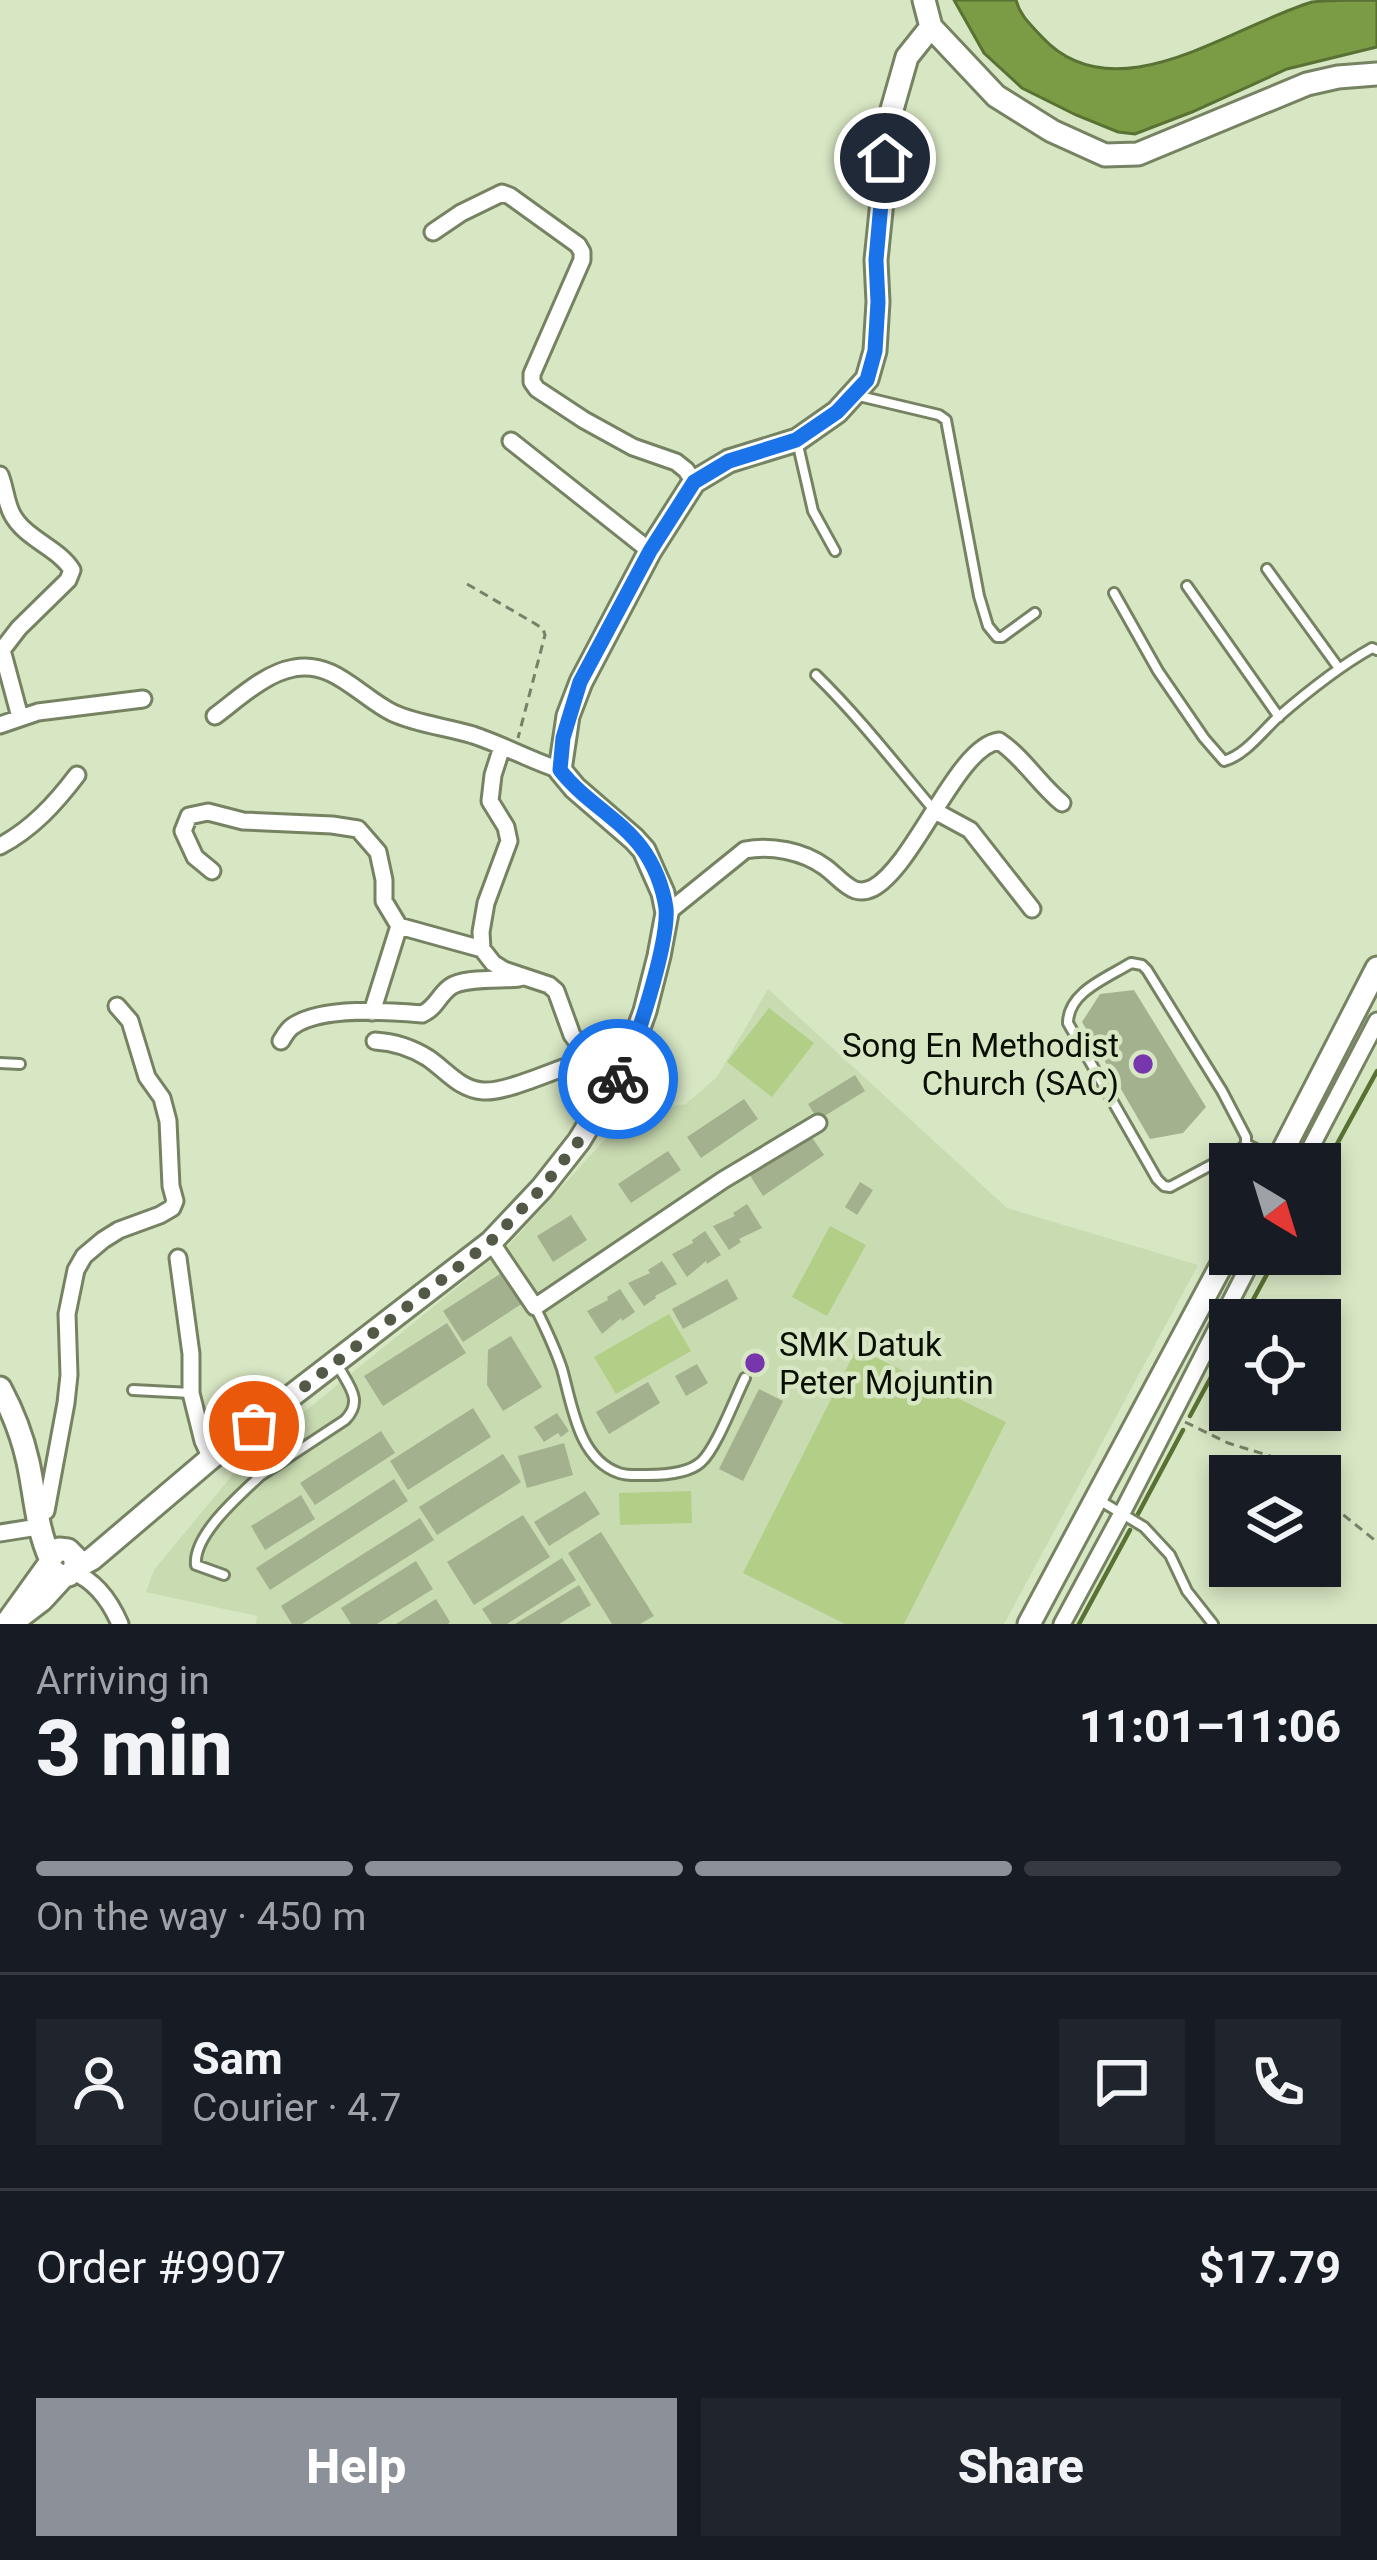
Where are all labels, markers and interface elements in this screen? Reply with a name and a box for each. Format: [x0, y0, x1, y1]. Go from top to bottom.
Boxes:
pin [834, 107, 936, 209]
icon: home [852, 125, 918, 191]
courier [558, 1019, 678, 1139]
place label: Song En Methodist Church (SAC) [842, 1026, 1119, 1103]
icon: bike [585, 1046, 651, 1112]
marker: Song En Methodist Church (SAC) [1130, 1051, 1156, 1077]
north arrow [1209, 1143, 1341, 1275]
map controls [1209, 1143, 1341, 1587]
button: locate [1209, 1299, 1341, 1431]
place label: SMK Datuk Peter Mojuntin [779, 1325, 994, 1402]
marker: SMK Datuk Peter Mojuntin [742, 1350, 768, 1376]
pin [203, 1375, 305, 1477]
icon: bag [221, 1393, 287, 1459]
button: layers [1209, 1455, 1341, 1587]
text: Arriving in [36, 1658, 210, 1704]
text: 11:01–11:06 [1079, 1700, 1341, 1753]
text: 3 min [36, 1703, 233, 1794]
text: On the way · 450 m [36, 1894, 367, 1940]
button: person [36, 2019, 162, 2145]
button: chat [1059, 2019, 1185, 2145]
button: phone [1215, 2019, 1341, 2145]
text: Sam [192, 2032, 283, 2085]
text: Courier · 4.7 [192, 2085, 401, 2131]
text: Order #9907 [36, 2241, 286, 2294]
text: $17.79 [1199, 2241, 1341, 2294]
button: Help [36, 2398, 677, 2536]
button: Share [701, 2398, 1341, 2536]

